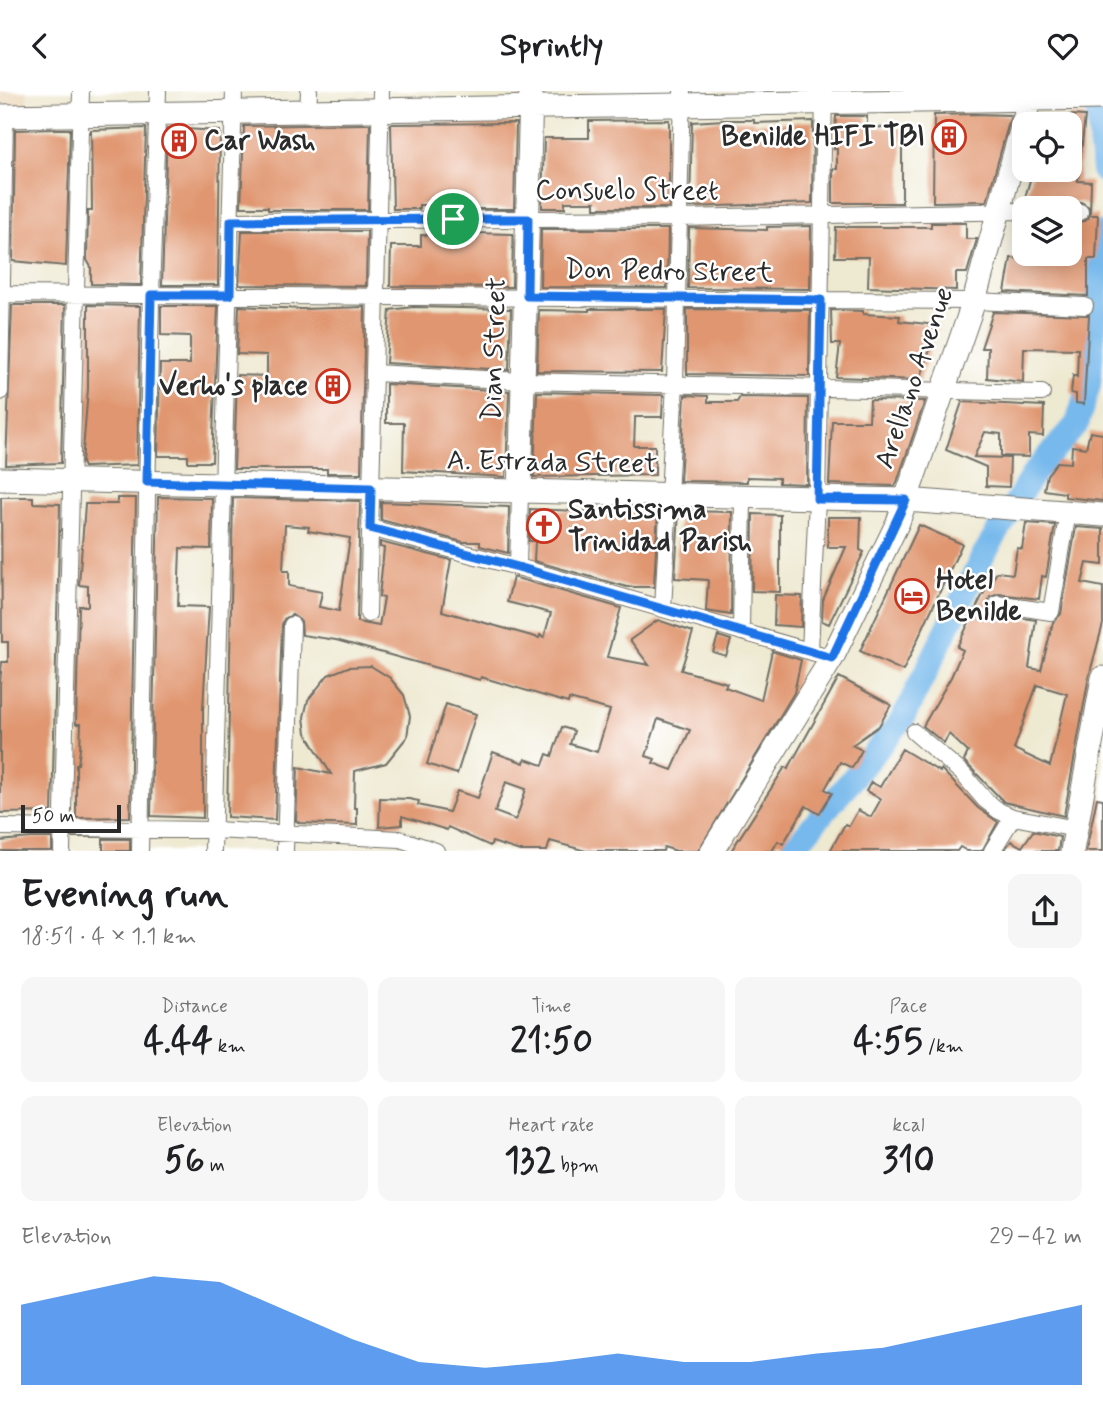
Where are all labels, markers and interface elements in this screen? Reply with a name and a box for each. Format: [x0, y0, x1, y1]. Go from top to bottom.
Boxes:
text: Sprintly [500, 25, 603, 67]
icon: back [21, 27, 59, 65]
icon: heart [1044, 27, 1082, 65]
map controls [1012, 112, 1082, 266]
button: locate [1012, 112, 1082, 182]
building icon: Benilde HIFI TBI [930, 118, 968, 156]
place label: Benilde HIFI TBI [721, 119, 925, 156]
building icon: Car Wash [160, 122, 198, 160]
place label: Car Wash [204, 123, 316, 160]
street label: Consuelo Street [535, 173, 719, 210]
pin [423, 189, 483, 249]
button: layers [1012, 196, 1082, 266]
icon: arrive [434, 200, 472, 238]
street label: Don Pedro Street [564, 252, 774, 292]
street label: Dian Street [474, 276, 516, 422]
street label: Arellano Avenue [867, 282, 963, 474]
building icon: Verho's place [314, 367, 352, 405]
place label: Verho's place [159, 368, 308, 405]
street label: A. Estrada Street [446, 443, 658, 483]
place label: Santissima Trinidad Parish [568, 492, 752, 561]
church icon: Santissima Trinidad Parish [525, 507, 563, 545]
place label: Hotel Benilde [936, 562, 1021, 631]
hotel icon: Hotel Benilde [893, 577, 931, 615]
scale bar [21, 802, 121, 834]
text: 50 m [32, 804, 75, 829]
text: Evening run [21, 871, 228, 920]
button: share [1008, 874, 1082, 948]
text: 18:51 · 4 × 1.1 km [21, 922, 196, 952]
text: Distance [161, 994, 228, 1019]
text: Time [532, 994, 571, 1019]
text: Pace [890, 994, 927, 1019]
text: 4.44 [143, 1019, 213, 1065]
text: 21:50 [510, 1019, 593, 1065]
text: 4:55 [853, 1019, 923, 1065]
text: km [213, 1034, 246, 1059]
text: /km [923, 1034, 964, 1059]
text: Elevation [157, 1113, 232, 1138]
text: Heart rate [509, 1113, 594, 1138]
text: kcal [893, 1113, 924, 1138]
text: 56 [164, 1138, 205, 1184]
text: 132 [504, 1138, 555, 1184]
text: 310 [883, 1138, 934, 1184]
text: m [205, 1153, 225, 1178]
text: bpm [555, 1153, 599, 1178]
text: Elevation [21, 1222, 112, 1252]
text: 29–42 m [989, 1222, 1082, 1252]

